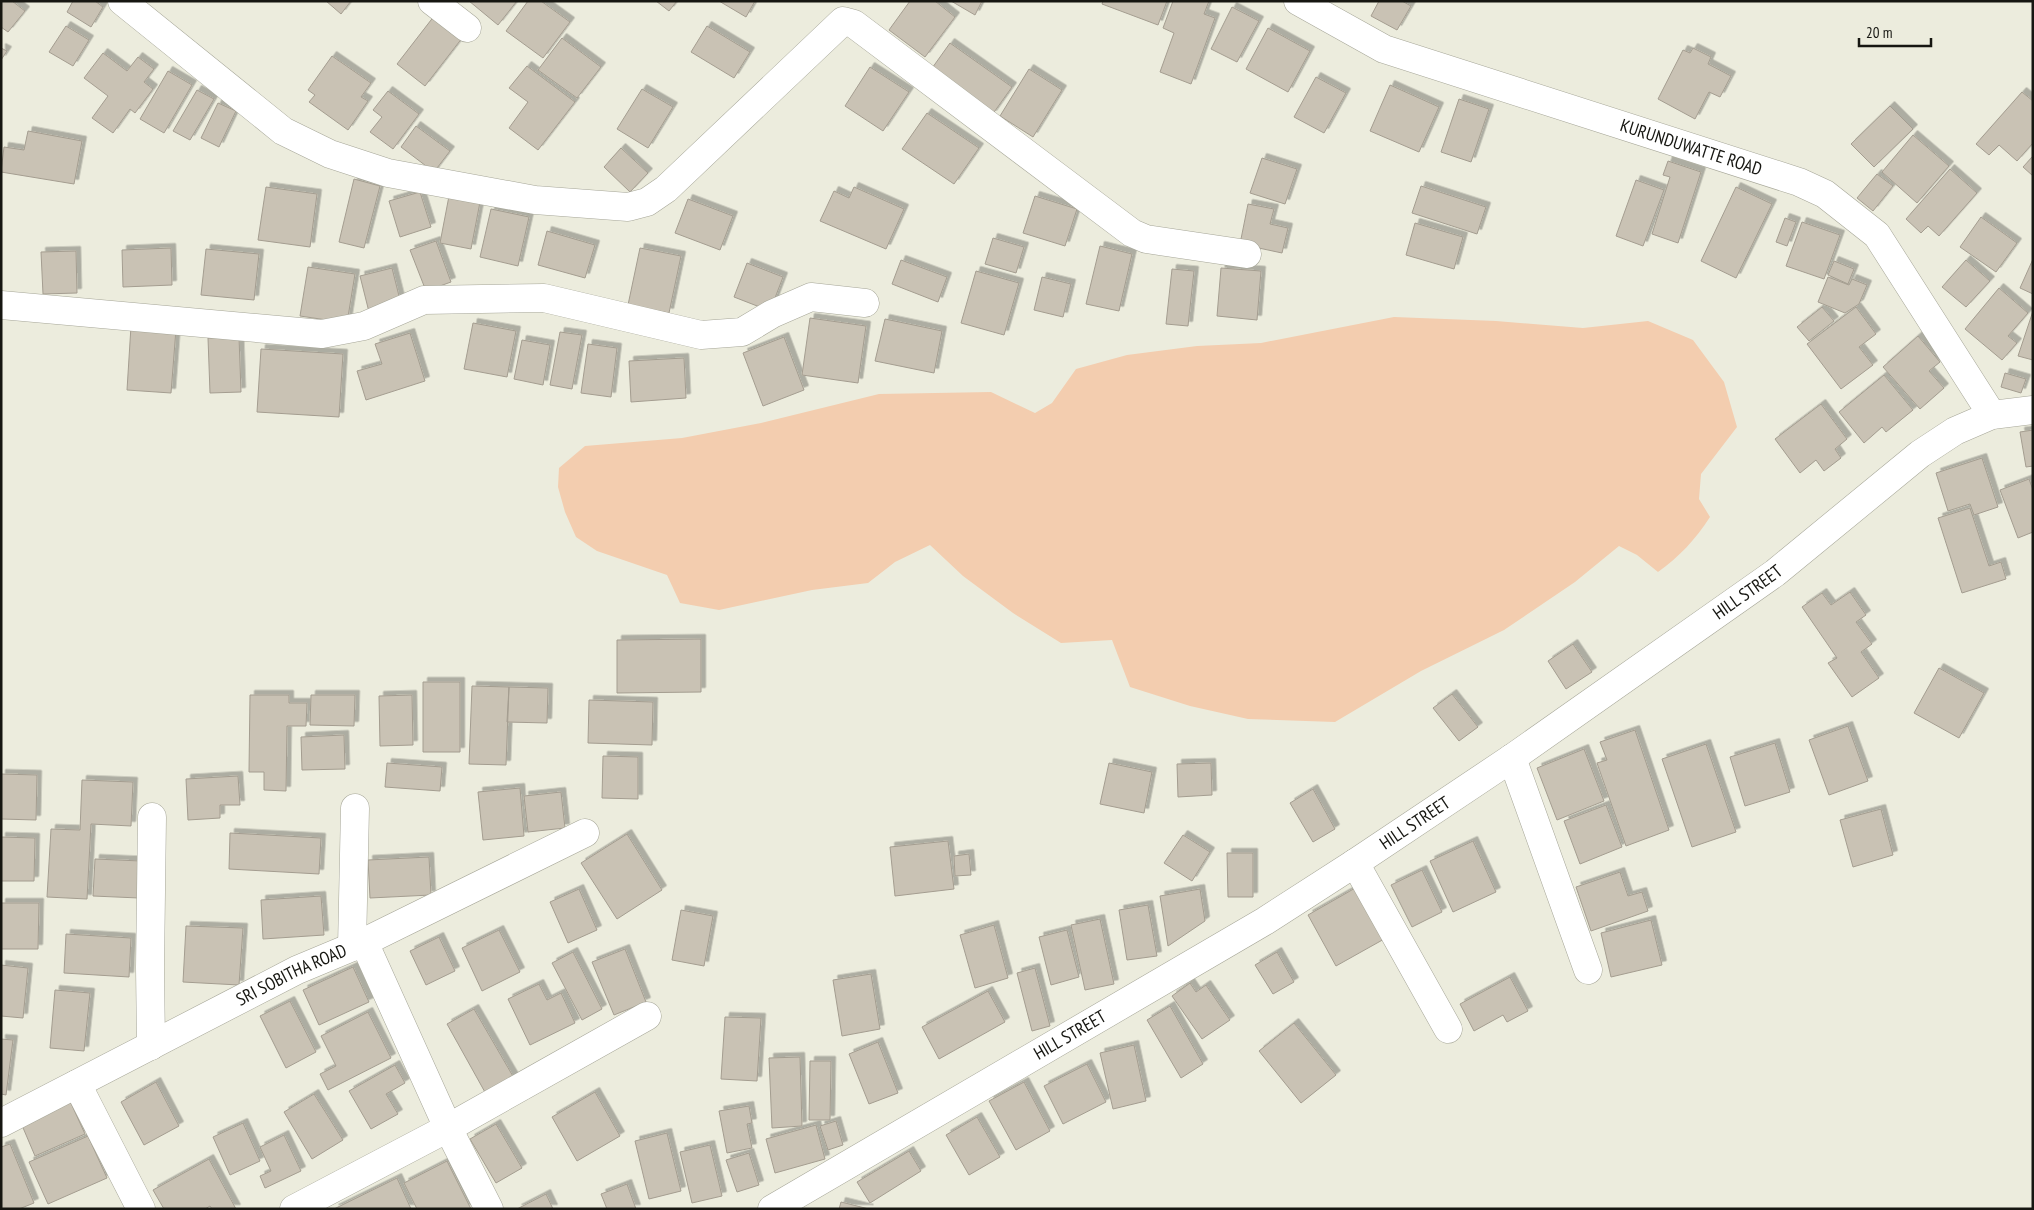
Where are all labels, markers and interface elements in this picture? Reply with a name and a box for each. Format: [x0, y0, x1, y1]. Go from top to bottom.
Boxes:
scale bar [1859, 15, 1932, 47]
text: 20 m [1866, 23, 1892, 42]
street label: KURUNDUWATTE ROAD [1617, 113, 1765, 180]
street label: HILL STREET [1708, 560, 1787, 624]
street label: HILL STREET [1375, 791, 1454, 854]
street label: SRI SOBITHA ROAD [232, 939, 350, 1011]
street label: HILL STREET [1029, 1004, 1110, 1065]

